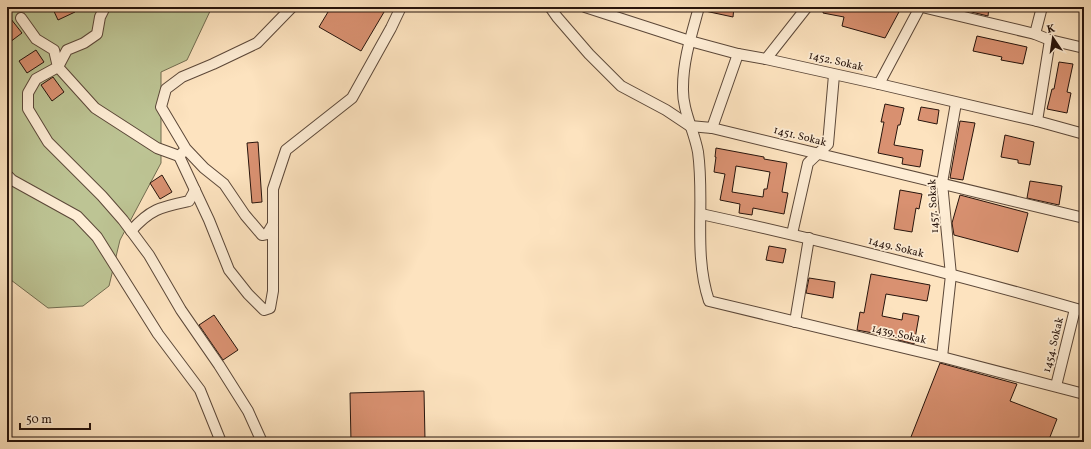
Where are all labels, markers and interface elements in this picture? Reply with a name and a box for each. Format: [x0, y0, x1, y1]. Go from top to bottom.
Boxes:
north arrow [1033, 18, 1073, 58]
text: K [1046, 22, 1057, 38]
street label: 1452. Sokak [807, 48, 865, 76]
street label: 1451. Sokak [772, 123, 828, 151]
street label: 1457. Sokak [925, 179, 943, 233]
street label: 1449. Sokak [867, 234, 925, 262]
street label: 1454. Sokak [1040, 316, 1068, 374]
street label: 1439. Sokak [870, 321, 928, 349]
scale bar [20, 405, 90, 431]
text: 50 m [26, 412, 52, 428]

